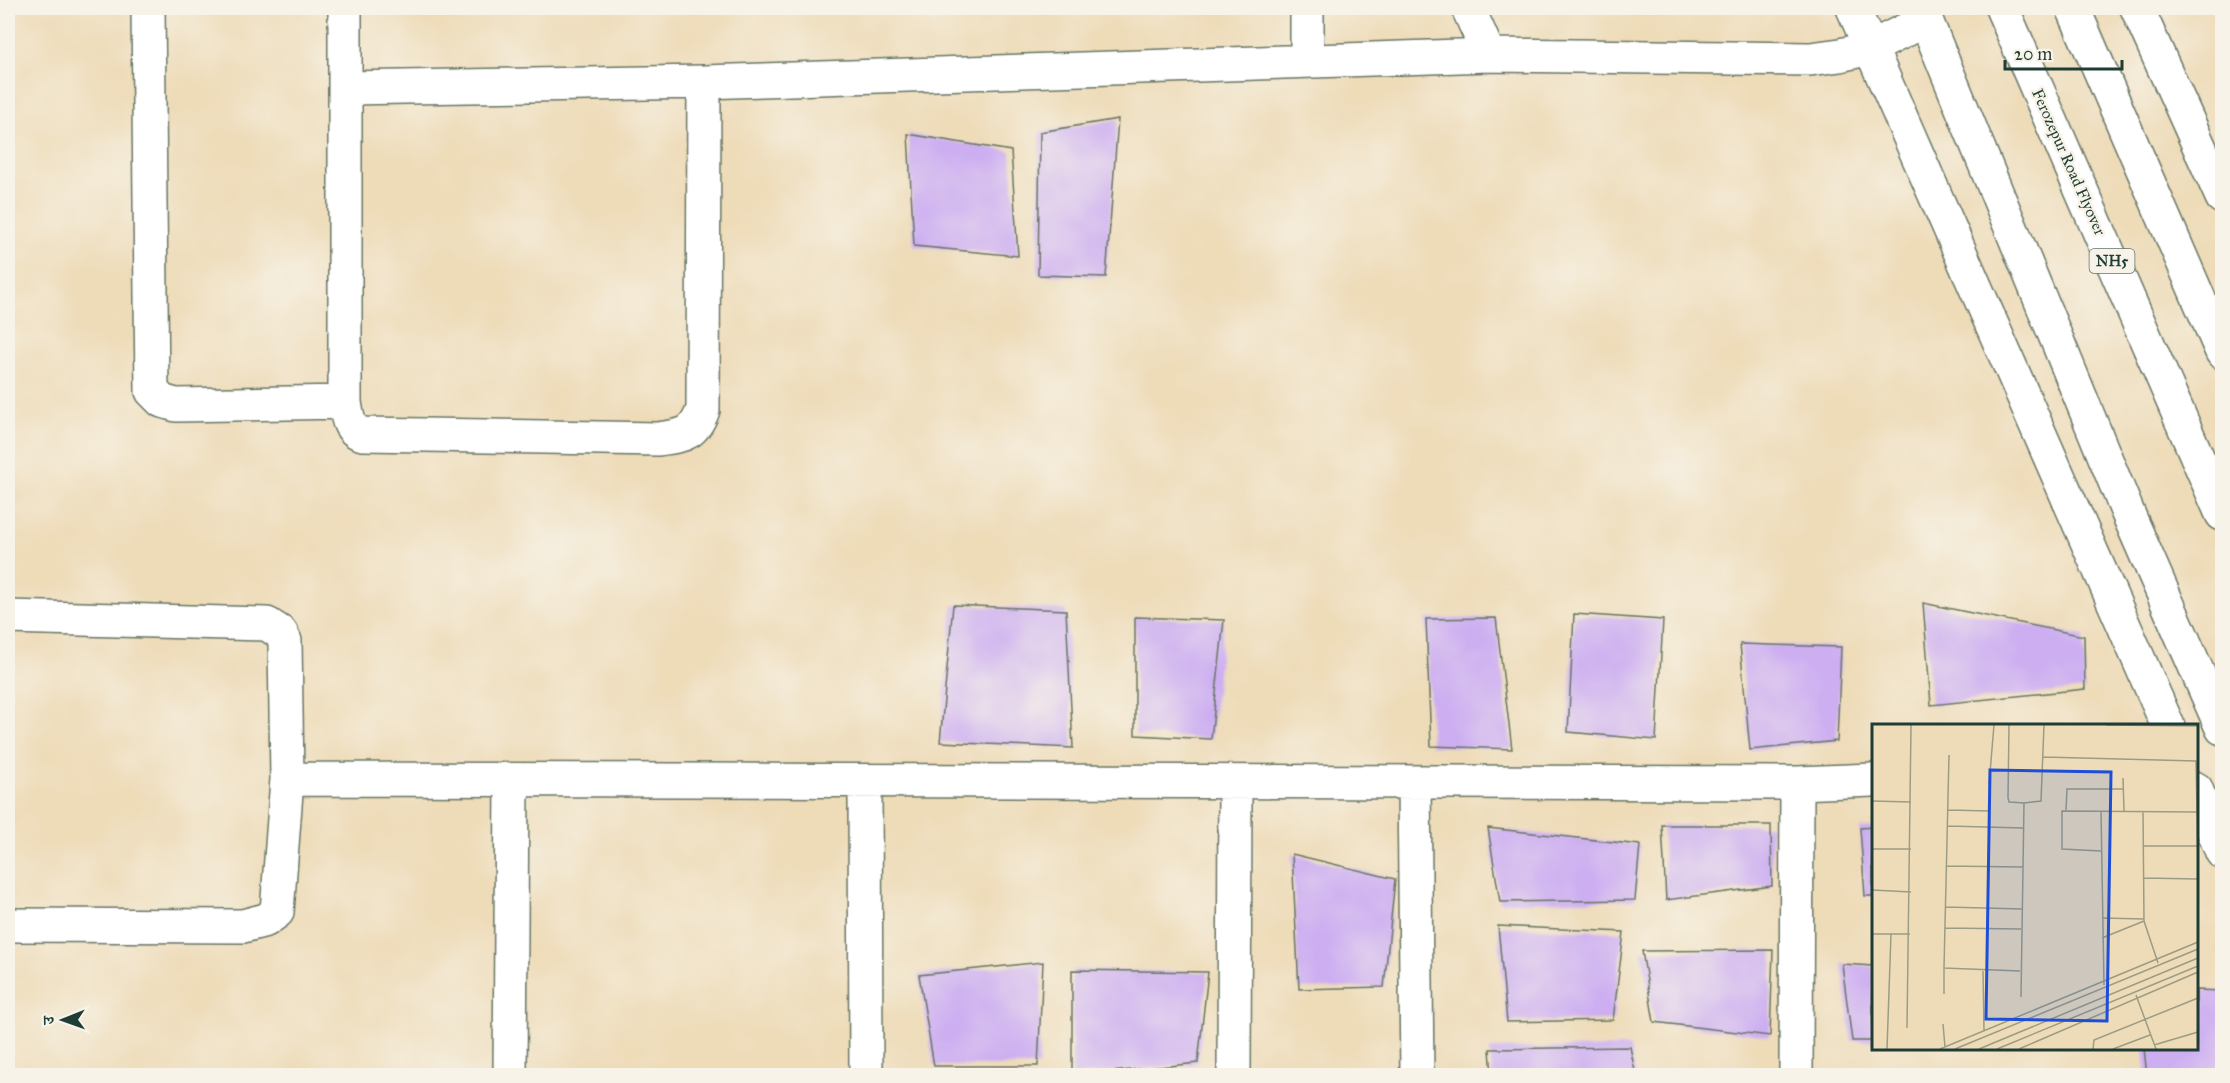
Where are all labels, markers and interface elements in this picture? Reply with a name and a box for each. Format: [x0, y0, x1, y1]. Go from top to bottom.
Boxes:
scale bar [2005, 33, 2122, 71]
text: 20 m [2014, 43, 2052, 65]
street label: Ferozepur Road Flyover [2028, 86, 2110, 238]
road number: NH5 [2090, 249, 2134, 273]
inset map [1872, 724, 2197, 1050]
north arrow [33, 990, 93, 1050]
text: उ [39, 1014, 58, 1025]

